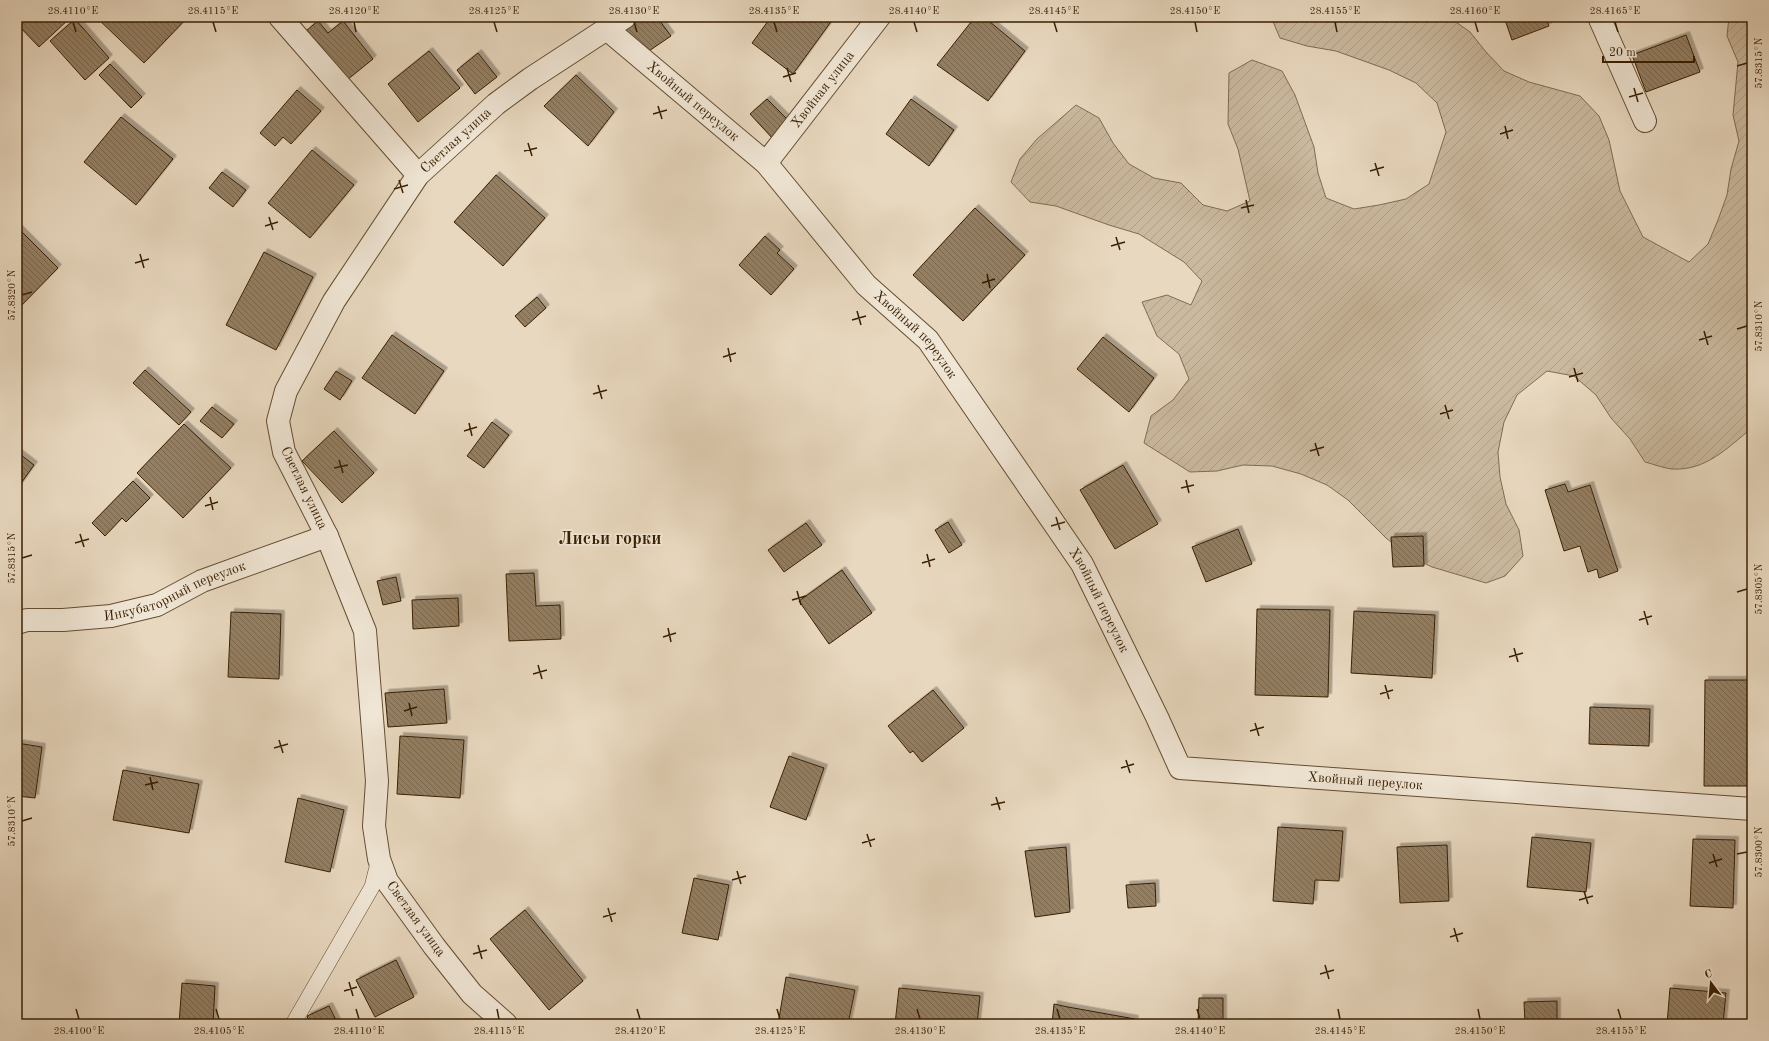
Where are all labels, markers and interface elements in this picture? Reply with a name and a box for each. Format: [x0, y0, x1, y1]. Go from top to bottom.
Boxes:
text: 28.4110°E [48, 6, 98, 16]
text: 28.4115°E [188, 6, 238, 16]
text: 28.4120°E [329, 6, 379, 16]
text: 28.4125°E [469, 6, 519, 16]
text: 28.4130°E [609, 6, 659, 16]
text: 28.4135°E [749, 6, 799, 16]
text: 28.4140°E [889, 6, 939, 16]
text: 28.4145°E [1029, 6, 1079, 16]
text: 28.4150°E [1170, 6, 1220, 16]
text: 28.4155°E [1310, 6, 1360, 16]
text: 28.4160°E [1450, 6, 1500, 16]
text: 28.4165°E [1590, 6, 1640, 16]
text: 57.8315°N [1754, 37, 1764, 89]
scale bar [1603, 38, 1694, 64]
text: 20 m [1609, 47, 1636, 59]
street label: Хвойная улица [789, 48, 857, 131]
street label: Хвойный переулок [644, 59, 742, 144]
street label: Светлая улица [418, 105, 494, 176]
text: 57.8320°N [7, 269, 17, 321]
street label: Хвойный переулок [871, 288, 960, 382]
text: 57.8310°N [1754, 300, 1764, 352]
street label: Светлая улица [278, 445, 330, 532]
district label: Лисьи горки [558, 530, 662, 548]
text: 57.8315°N [7, 532, 17, 584]
street label: Хвойный переулок [1066, 545, 1131, 655]
street label: Инкубаторный переулок [103, 559, 248, 624]
text: 57.8305°N [1754, 563, 1764, 615]
street label: Хвойный переулок [1307, 770, 1423, 792]
text: 57.8310°N [7, 795, 17, 847]
text: 57.8300°N [1754, 826, 1764, 878]
street label: Светлая улица [384, 879, 448, 960]
north arrow [1691, 963, 1731, 1003]
text: С [1704, 969, 1714, 981]
text: 28.4100°E [54, 1026, 104, 1036]
text: 28.4105°E [194, 1026, 244, 1036]
text: 28.4110°E [334, 1026, 384, 1036]
text: 28.4115°E [474, 1026, 524, 1036]
text: 28.4120°E [615, 1026, 665, 1036]
text: 28.4125°E [755, 1026, 805, 1036]
text: 28.4130°E [895, 1026, 945, 1036]
text: 28.4135°E [1035, 1026, 1085, 1036]
text: 28.4140°E [1175, 1026, 1225, 1036]
text: 28.4145°E [1315, 1026, 1365, 1036]
text: 28.4150°E [1455, 1026, 1505, 1036]
text: 28.4155°E [1596, 1026, 1646, 1036]

